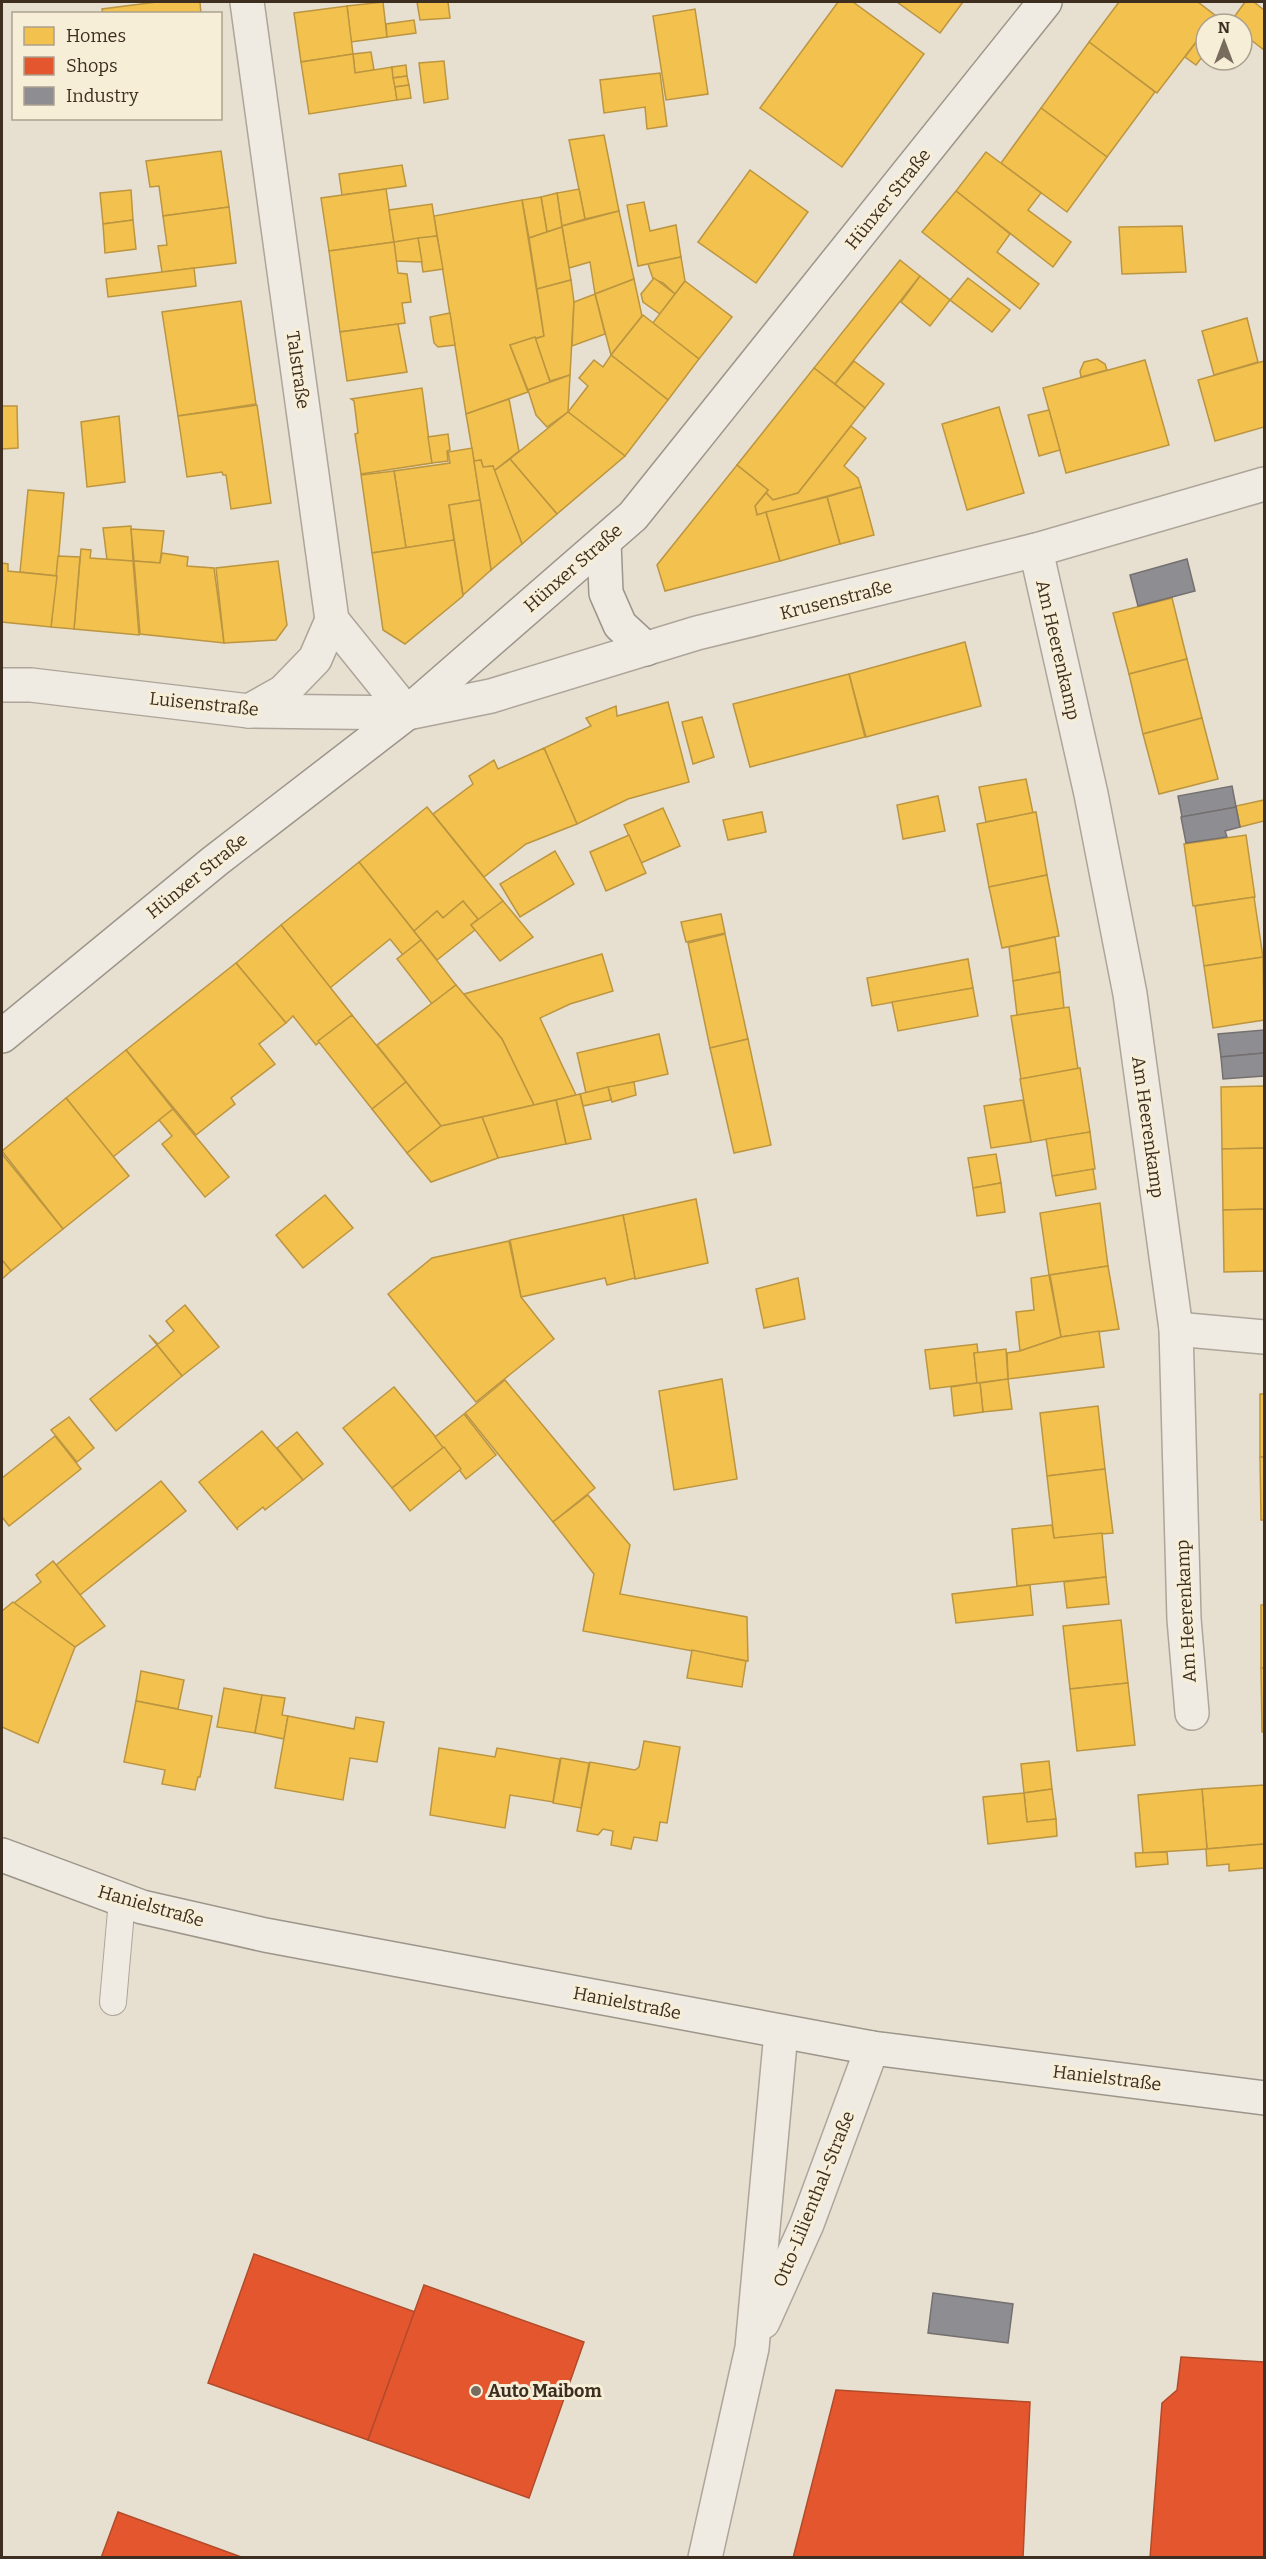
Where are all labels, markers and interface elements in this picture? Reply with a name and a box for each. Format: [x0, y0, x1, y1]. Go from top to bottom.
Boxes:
legend [12, 12, 222, 120]
north arrow [1194, 12, 1254, 72]
text: N [1218, 18, 1230, 37]
text: Homes [66, 25, 126, 47]
text: Shops [66, 55, 118, 77]
text: Industry [66, 85, 139, 107]
street label: Hünxer Straße [841, 144, 935, 254]
street label: Talstraße [282, 330, 314, 410]
street label: Hünxer Straße [519, 519, 627, 617]
street label: Krusenstraße [778, 575, 894, 625]
street label: Am Heerenkamp [1031, 578, 1085, 722]
street label: Luisenstraße [148, 687, 260, 721]
street label: Hünxer Straße [142, 829, 252, 923]
street label: Am Heerenkamp [1127, 1055, 1169, 1199]
street label: Am Heerenkamp [1171, 1539, 1201, 1683]
street label: Hanielstraße [95, 1880, 207, 1932]
street label: Hanielstraße [571, 1982, 683, 2024]
street label: Hanielstraße [1051, 2060, 1163, 2096]
street label: Otto-Lilienthal-Straße [769, 2108, 859, 2290]
place label: Auto Maibom [488, 2380, 602, 2402]
marker: Auto Maibom [469, 2384, 483, 2398]

